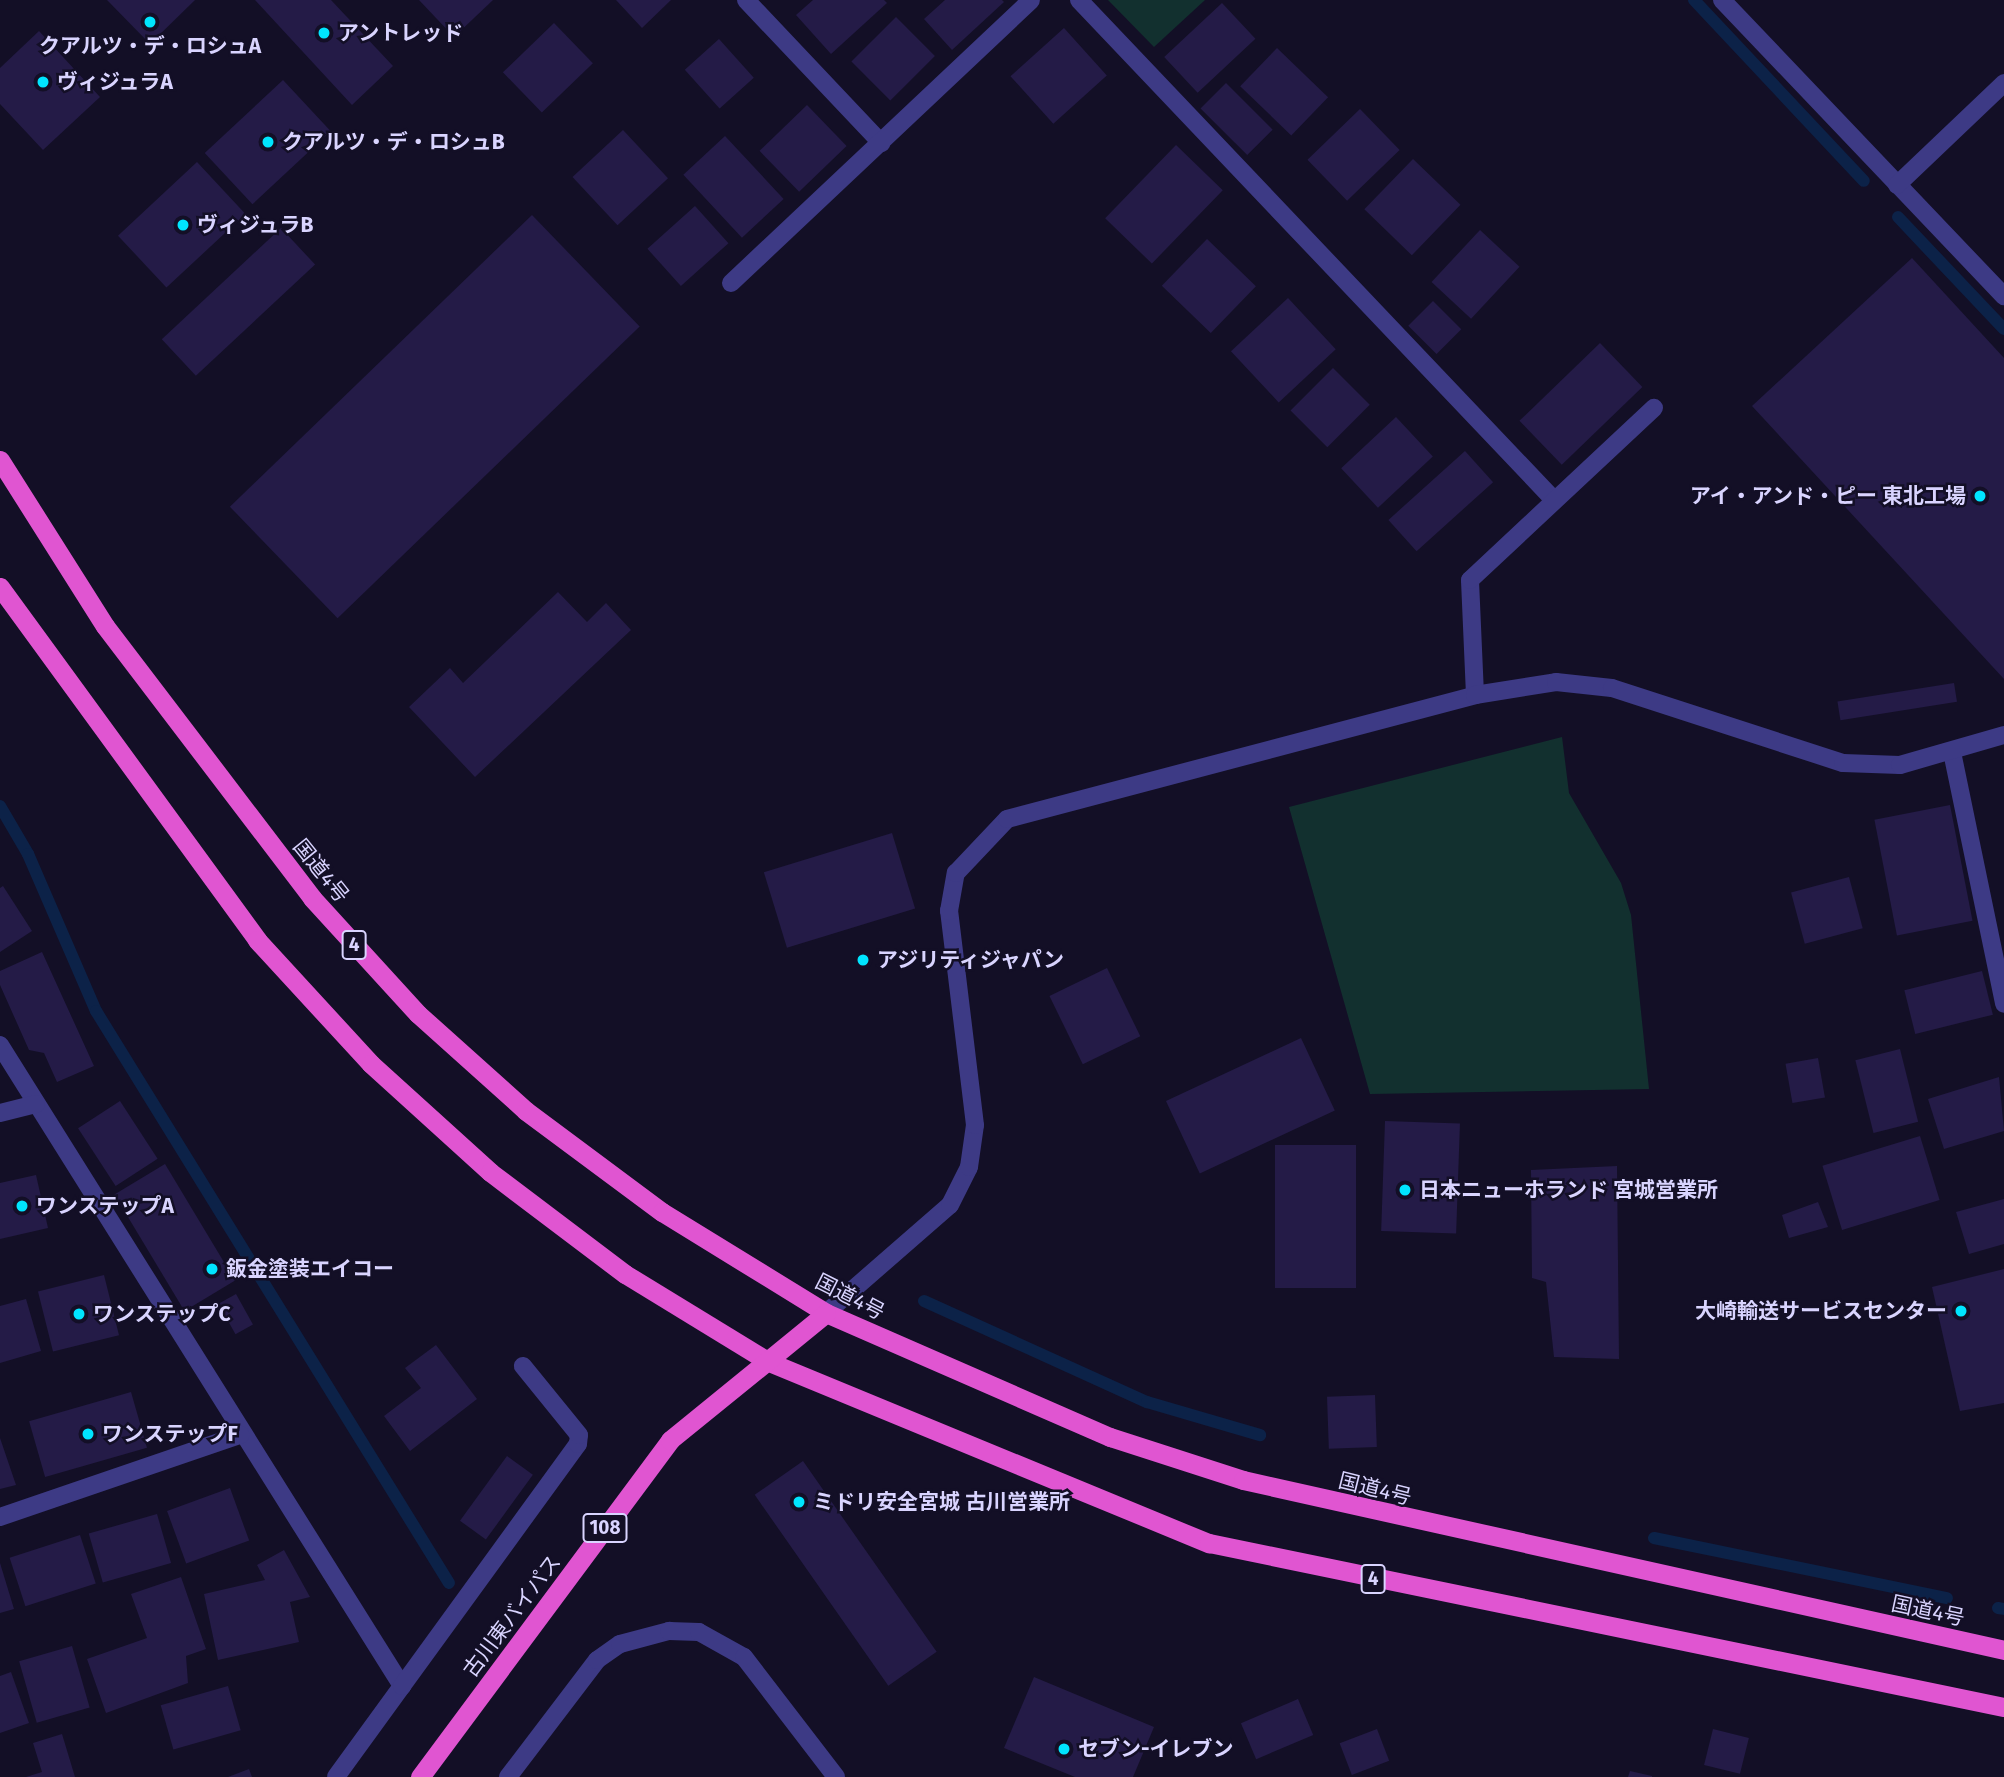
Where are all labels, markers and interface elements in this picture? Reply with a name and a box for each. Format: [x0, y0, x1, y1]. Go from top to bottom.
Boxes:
marker: クアルツ・デ・ロシュA [142, 14, 158, 30]
place label: アントレッド [338, 20, 464, 46]
marker: アントレッド [316, 25, 332, 41]
place label: クアルツ・デ・ロシュA [39, 33, 261, 59]
place label: ヴィジュラA [57, 69, 174, 95]
marker: ヴィジュラA [35, 74, 51, 90]
place label: クアルツ・デ・ロシュB [282, 129, 505, 155]
marker: クアルツ・デ・ロシュB [260, 134, 276, 150]
place label: ヴィジュラB [197, 212, 315, 238]
marker: ヴィジュラB [175, 217, 191, 233]
place label: アイ・アンド・ピー 東北工場 [1688, 483, 1966, 509]
marker: アイ・アンド・ピー 東北工場 [1972, 488, 1988, 504]
street label: 国道4号 [288, 834, 354, 908]
road number: 4 [340, 930, 368, 960]
place label: アジリティジャパン [877, 947, 1066, 973]
marker: アジリティジャパン [855, 952, 871, 968]
place label: 日本ニューホランド 宮城営業所 [1419, 1177, 1718, 1203]
marker: 日本ニューホランド 宮城営業所 [1397, 1182, 1413, 1198]
place label: ワンステップA [36, 1193, 174, 1219]
marker: ワンステップA [14, 1198, 30, 1214]
place label: 鈑金塗装エイコー [226, 1256, 394, 1282]
marker: 鈑金塗装エイコー [204, 1261, 220, 1277]
street label: 国道4号 [811, 1269, 889, 1325]
place label: 大崎輸送サービスセンター [1695, 1298, 1947, 1324]
place label: ワンステップC [93, 1301, 231, 1327]
marker: 大崎輸送サービスセンター [1953, 1303, 1969, 1319]
marker: ワンステップC [71, 1306, 87, 1322]
place label: ワンステップF [102, 1421, 238, 1447]
marker: ワンステップF [80, 1426, 96, 1442]
street label: 国道4号 [1336, 1468, 1414, 1510]
place label: ミドリ安全宮城 古川営業所 [813, 1489, 1070, 1515]
marker: ミドリ安全宮城 古川営業所 [791, 1494, 807, 1510]
road number: 108 [582, 1512, 628, 1544]
street label: 古川東バイパス [458, 1550, 566, 1682]
road number: 4 [1359, 1564, 1387, 1595]
street label: 国道4号 [1889, 1591, 1967, 1631]
place label: セブン-イレブン [1078, 1736, 1234, 1762]
marker: セブン-イレブン [1056, 1741, 1072, 1757]

